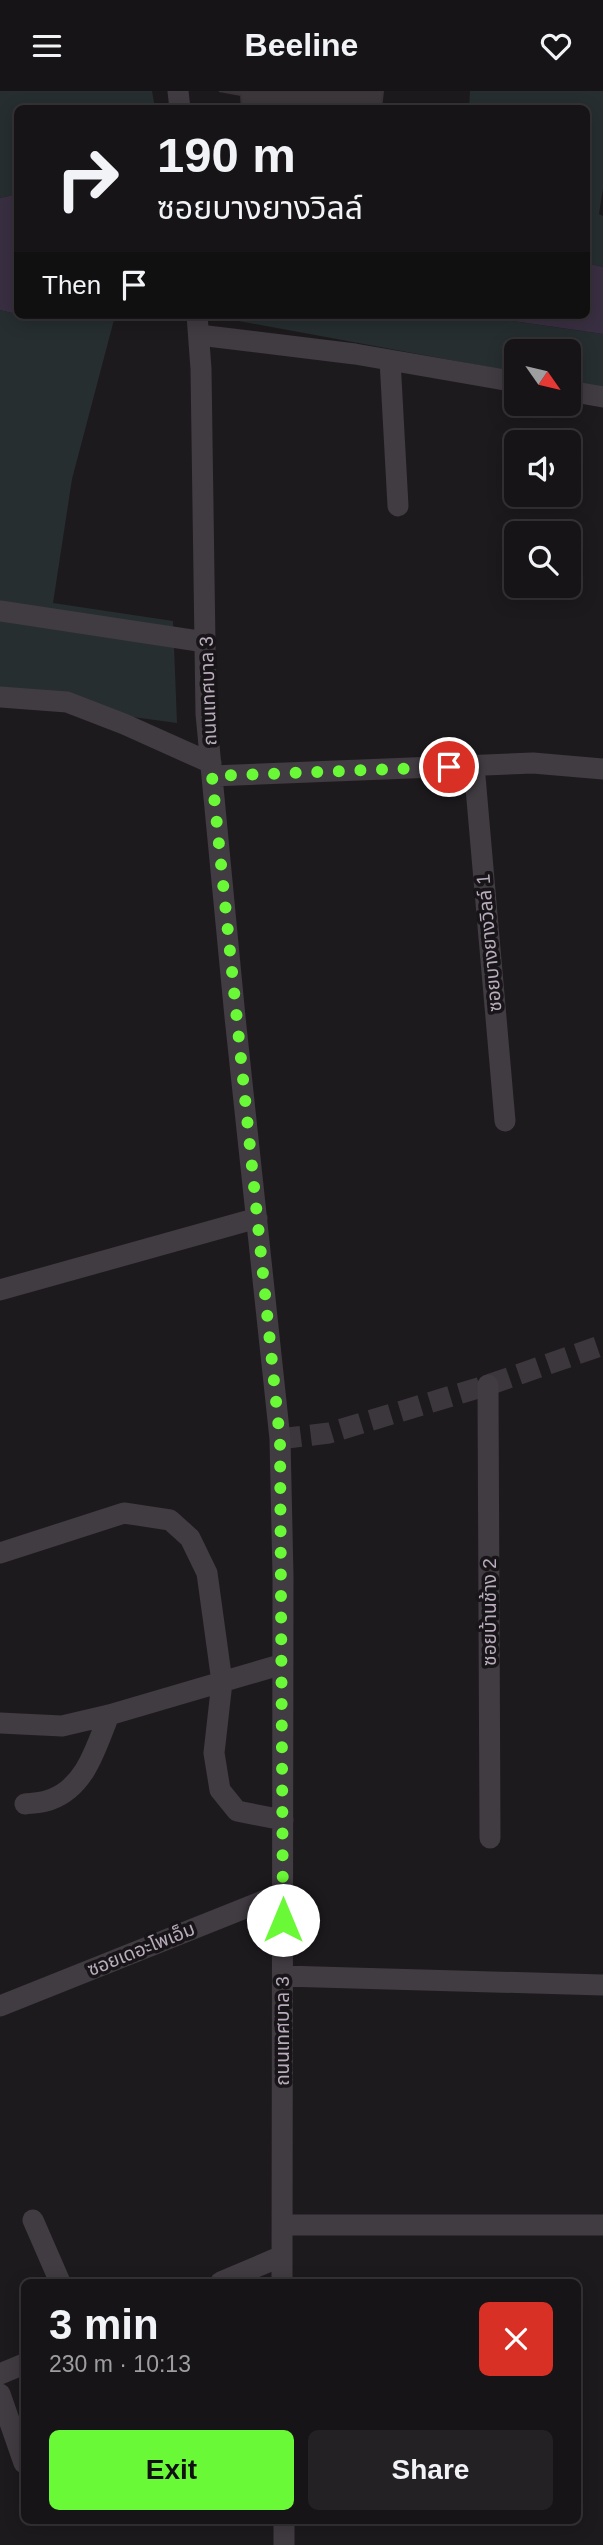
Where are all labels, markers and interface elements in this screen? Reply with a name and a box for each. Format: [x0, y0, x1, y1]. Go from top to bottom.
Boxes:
icon: menu [28, 27, 66, 65]
text: Beeline [245, 27, 358, 63]
icon: heart [537, 27, 575, 65]
text: 190 m [157, 128, 296, 182]
icon: right [42, 133, 133, 224]
text: ซอยบางยางวิลล์ [157, 190, 363, 226]
icon: arrive [115, 266, 153, 304]
text: Then [42, 270, 101, 300]
north arrow [504, 339, 581, 417]
map controls [504, 339, 581, 598]
button: sound [504, 430, 581, 507]
button: search [504, 521, 581, 598]
street label: ถนนเทศบาล 3 [196, 636, 220, 746]
pin [419, 737, 479, 797]
icon: arrive [430, 748, 468, 786]
street label: ซอยบางยางวิลล์ 1 [473, 873, 505, 1013]
street label: ซอยบ้านช้าง 2 [478, 1558, 500, 1666]
position arrow [246, 1883, 320, 1957]
street label: ซอยเดอะโพเอ็ม [84, 1918, 198, 1980]
street label: ถนนเทศบาล 3 [272, 1976, 293, 2086]
text: 3 min [49, 2301, 159, 2348]
button: close [479, 2302, 553, 2376]
text: 230 m · 10:13 [49, 2351, 191, 2377]
button: Exit [49, 2430, 294, 2510]
button: Share [308, 2430, 553, 2510]

